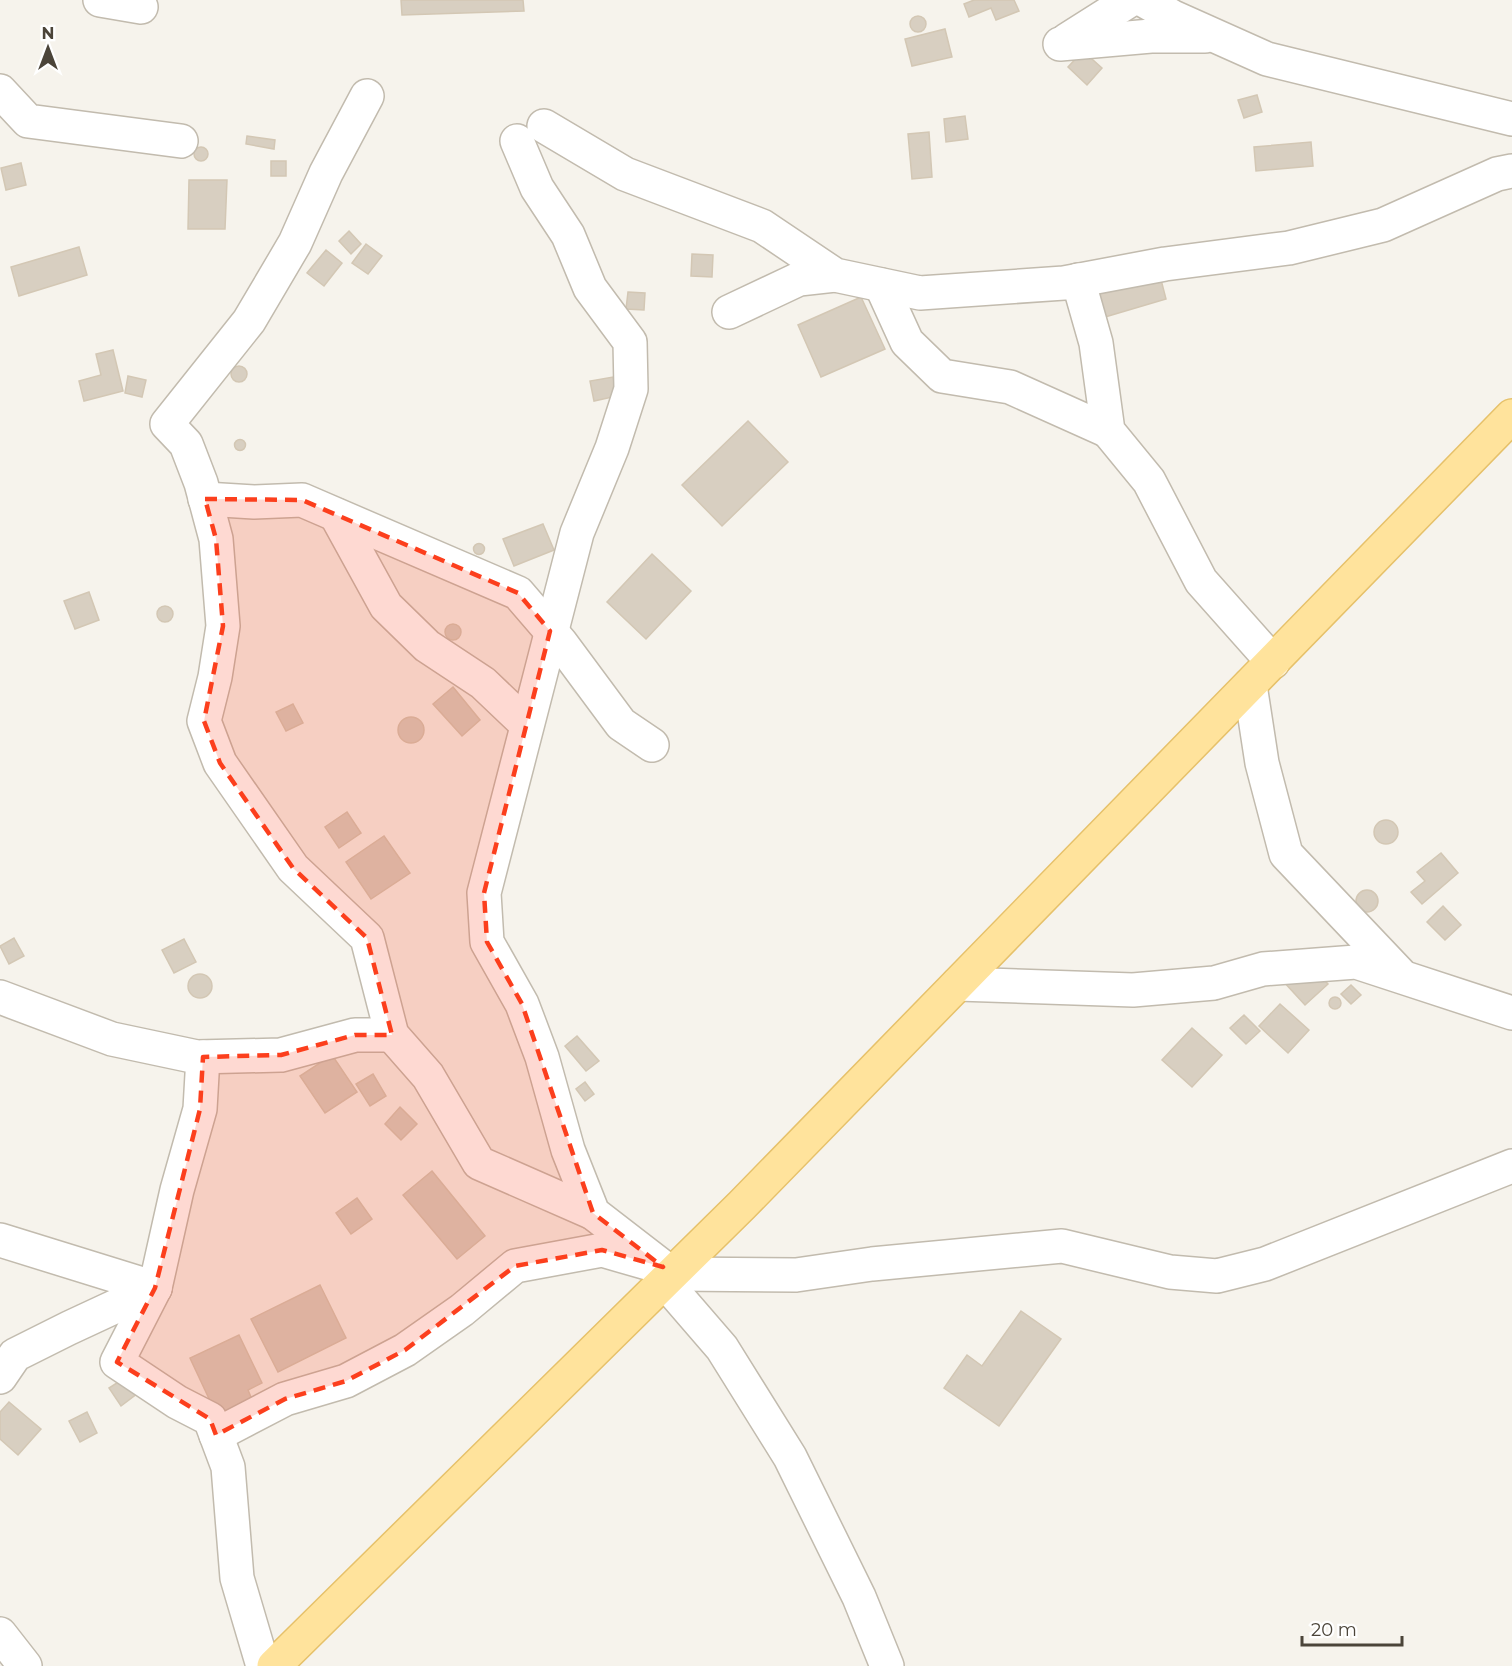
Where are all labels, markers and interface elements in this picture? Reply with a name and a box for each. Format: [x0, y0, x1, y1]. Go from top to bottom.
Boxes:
north arrow [18, 18, 78, 78]
text: N [42, 24, 54, 43]
scale bar [1302, 1609, 1402, 1647]
text: 20 m [1311, 1619, 1357, 1641]

